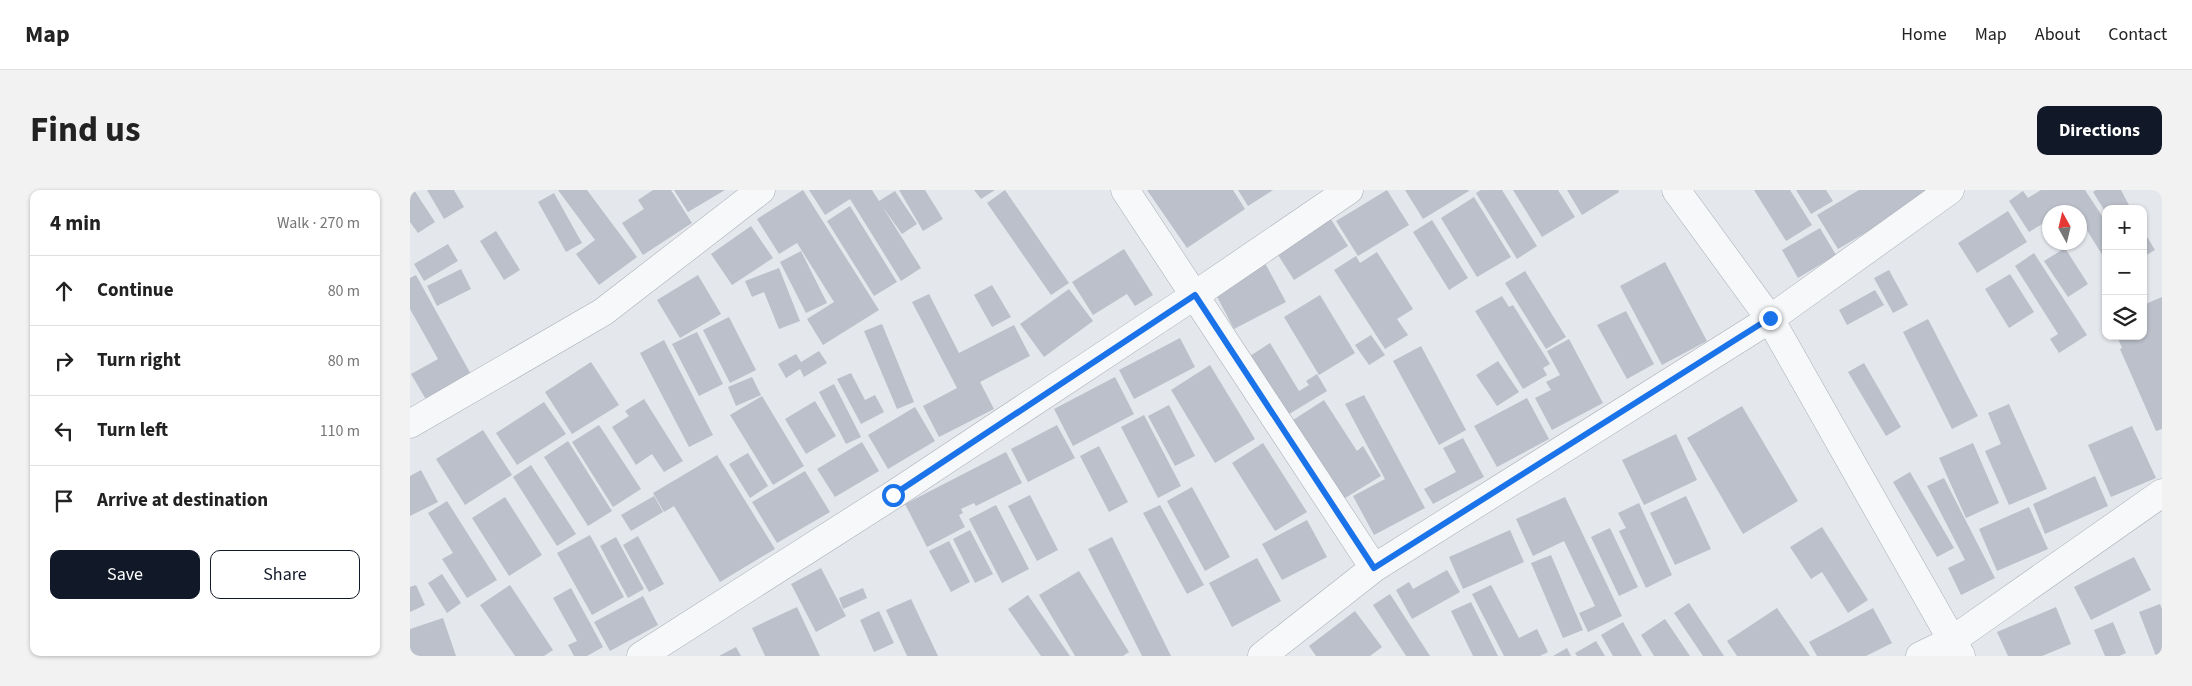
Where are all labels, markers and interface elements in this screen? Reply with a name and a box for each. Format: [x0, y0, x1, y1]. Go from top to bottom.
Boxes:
text: Map [25, 17, 70, 52]
text: Home [1901, 22, 1947, 47]
text: Map [1975, 22, 2007, 47]
text: About [2035, 22, 2080, 47]
text: Contact [2108, 22, 2167, 47]
text: Find us [30, 105, 140, 155]
button: Directions [2037, 106, 2162, 155]
north arrow [2042, 205, 2087, 250]
map controls [2102, 205, 2147, 340]
button: + [2102, 205, 2147, 250]
text: 4 min [50, 208, 101, 238]
text: Walk · 270 m [277, 212, 360, 234]
button: − [2102, 250, 2147, 295]
icon: ahead [50, 277, 78, 305]
text: Continue [97, 277, 174, 304]
text: 80 m [328, 280, 360, 302]
button: layers [2102, 295, 2147, 340]
route end [1759, 307, 1782, 330]
icon: right [50, 347, 78, 375]
text: Turn right [97, 347, 181, 374]
text: 80 m [328, 350, 360, 372]
icon: left [50, 417, 78, 445]
text: Turn left [97, 417, 168, 444]
text: 110 m [320, 420, 360, 442]
route start [882, 484, 905, 507]
icon: arrive [50, 487, 78, 515]
text: Arrive at destination [97, 487, 268, 514]
button: Save [50, 550, 200, 599]
button: Share [210, 550, 360, 599]

